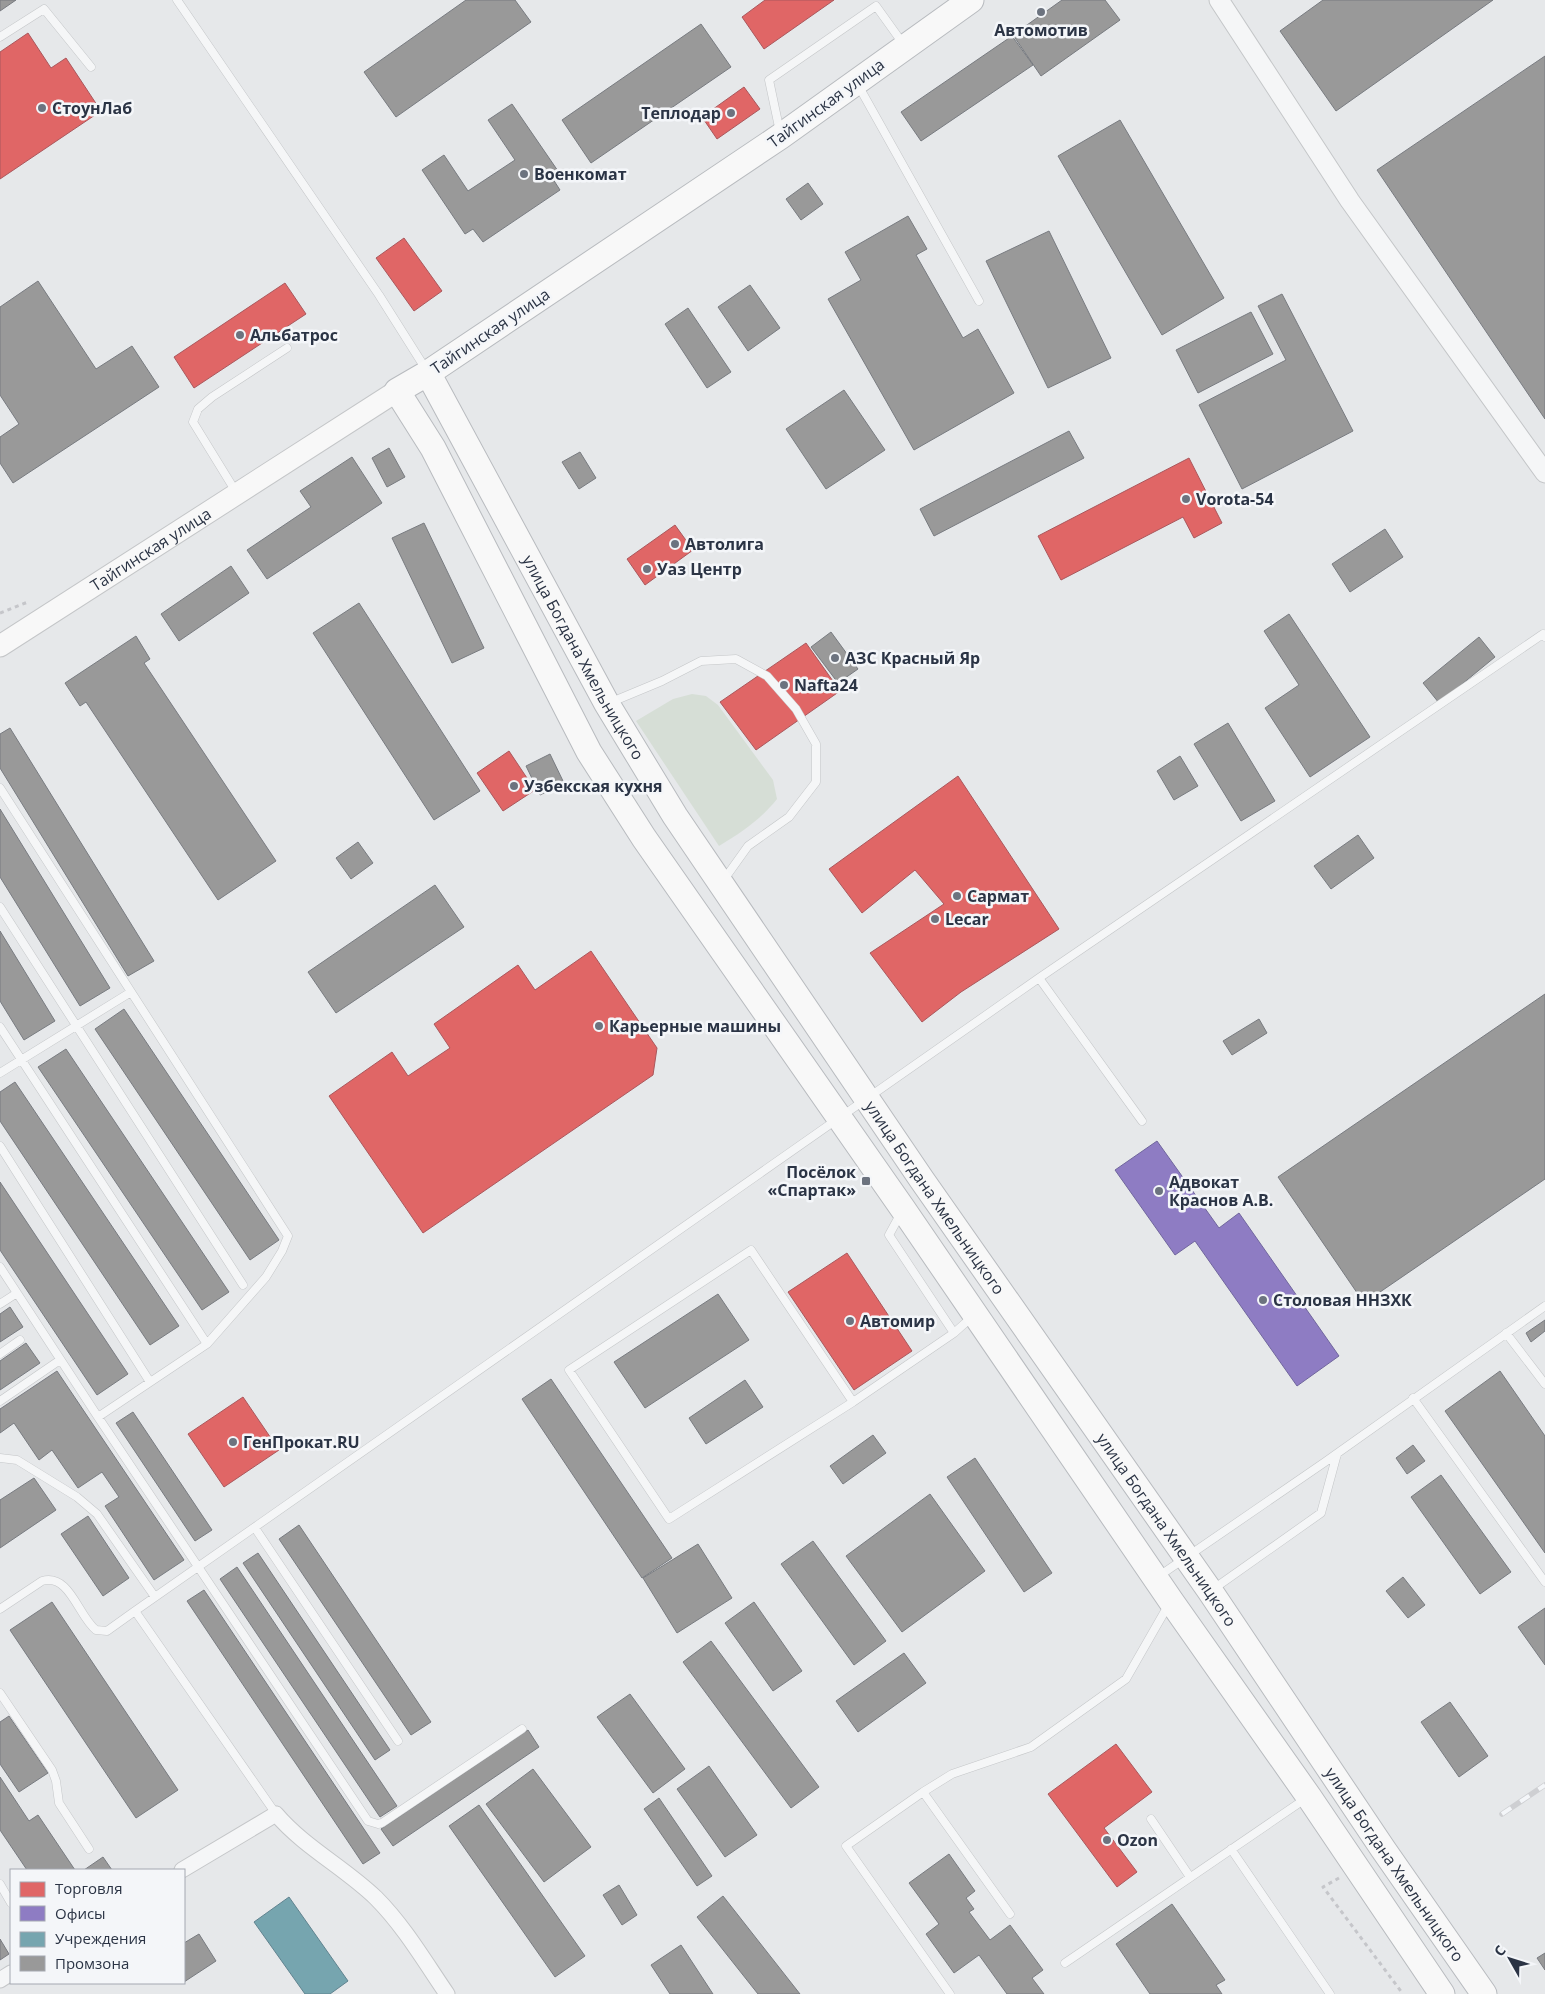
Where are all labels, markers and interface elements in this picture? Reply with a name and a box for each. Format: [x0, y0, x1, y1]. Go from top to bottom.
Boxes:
marker: Автомотив [1035, 6, 1047, 18]
place label: Автомотив [994, 19, 1088, 41]
street label: Тайгинская улица [763, 53, 889, 153]
place label: СтоунЛаб [52, 97, 132, 119]
marker: СтоунЛаб [36, 102, 48, 114]
place label: Теплодар [641, 102, 721, 124]
marker: Теплодар [725, 107, 737, 119]
place label: Военкомат [534, 163, 627, 185]
marker: Военкомат [518, 168, 530, 180]
street label: Тайгинская улица [426, 283, 554, 379]
place label: Альбатрос [250, 324, 338, 346]
marker: Альбатрос [234, 329, 246, 341]
place label: Vorota-54 [1196, 488, 1274, 510]
marker: Vorota-54 [1180, 493, 1192, 505]
street label: Тайгинская улица [86, 502, 215, 596]
place label: Автолига [685, 533, 764, 555]
marker: Автолига [669, 538, 681, 550]
street label: улица Богдана Хмельницкого [517, 551, 649, 764]
place label: Уаз Центр [657, 558, 742, 580]
marker: Уаз Центр [641, 563, 653, 575]
place label: АЗС Красный Яр [845, 647, 980, 669]
marker: АЗС Красный Яр [829, 652, 841, 664]
place label: Nafta24 [794, 674, 858, 696]
marker: Nafta24 [778, 679, 790, 691]
place label: Узбекская кухня [524, 775, 663, 797]
marker: Узбекская кухня [508, 780, 520, 792]
place label: Сармат [967, 885, 1029, 907]
marker: Сармат [951, 890, 963, 902]
place label: Lecar [945, 908, 989, 930]
marker: Lecar [929, 913, 941, 925]
place label: Карьерные машины [609, 1015, 781, 1037]
marker: Карьерные машины [593, 1020, 605, 1032]
street label: улица Богдана Хмельницкого [860, 1096, 1010, 1299]
place label: Посёлок «Спартак» [767, 1161, 856, 1201]
place label: Адвокат Краснов А.В. [1169, 1171, 1273, 1211]
marker: Посёлок «Спартак» [860, 1175, 872, 1187]
marker: Адвокат Краснов А.В. [1153, 1185, 1165, 1197]
place label: Столовая ННЗХК [1273, 1289, 1412, 1311]
marker: Столовая ННЗХК [1257, 1294, 1269, 1306]
place label: Автомир [860, 1310, 935, 1332]
marker: Автомир [844, 1315, 856, 1327]
street label: улица Богдана Хмельницкого [1092, 1428, 1242, 1631]
place label: ГенПрокат.RU [243, 1431, 360, 1453]
marker: ГенПрокат.RU [227, 1436, 239, 1448]
street label: улица Богдана Хмельницкого [1320, 1763, 1469, 1966]
place label: Ozon [1117, 1829, 1158, 1851]
marker: Ozon [1101, 1834, 1113, 1846]
legend [10, 1869, 185, 1984]
text: Торговля [55, 1878, 122, 1898]
text: Офисы [55, 1903, 106, 1923]
text: Учреждения [55, 1928, 146, 1948]
north arrow [1485, 1934, 1535, 1984]
text: С [1489, 1941, 1510, 1960]
text: Промзона [55, 1953, 129, 1973]

